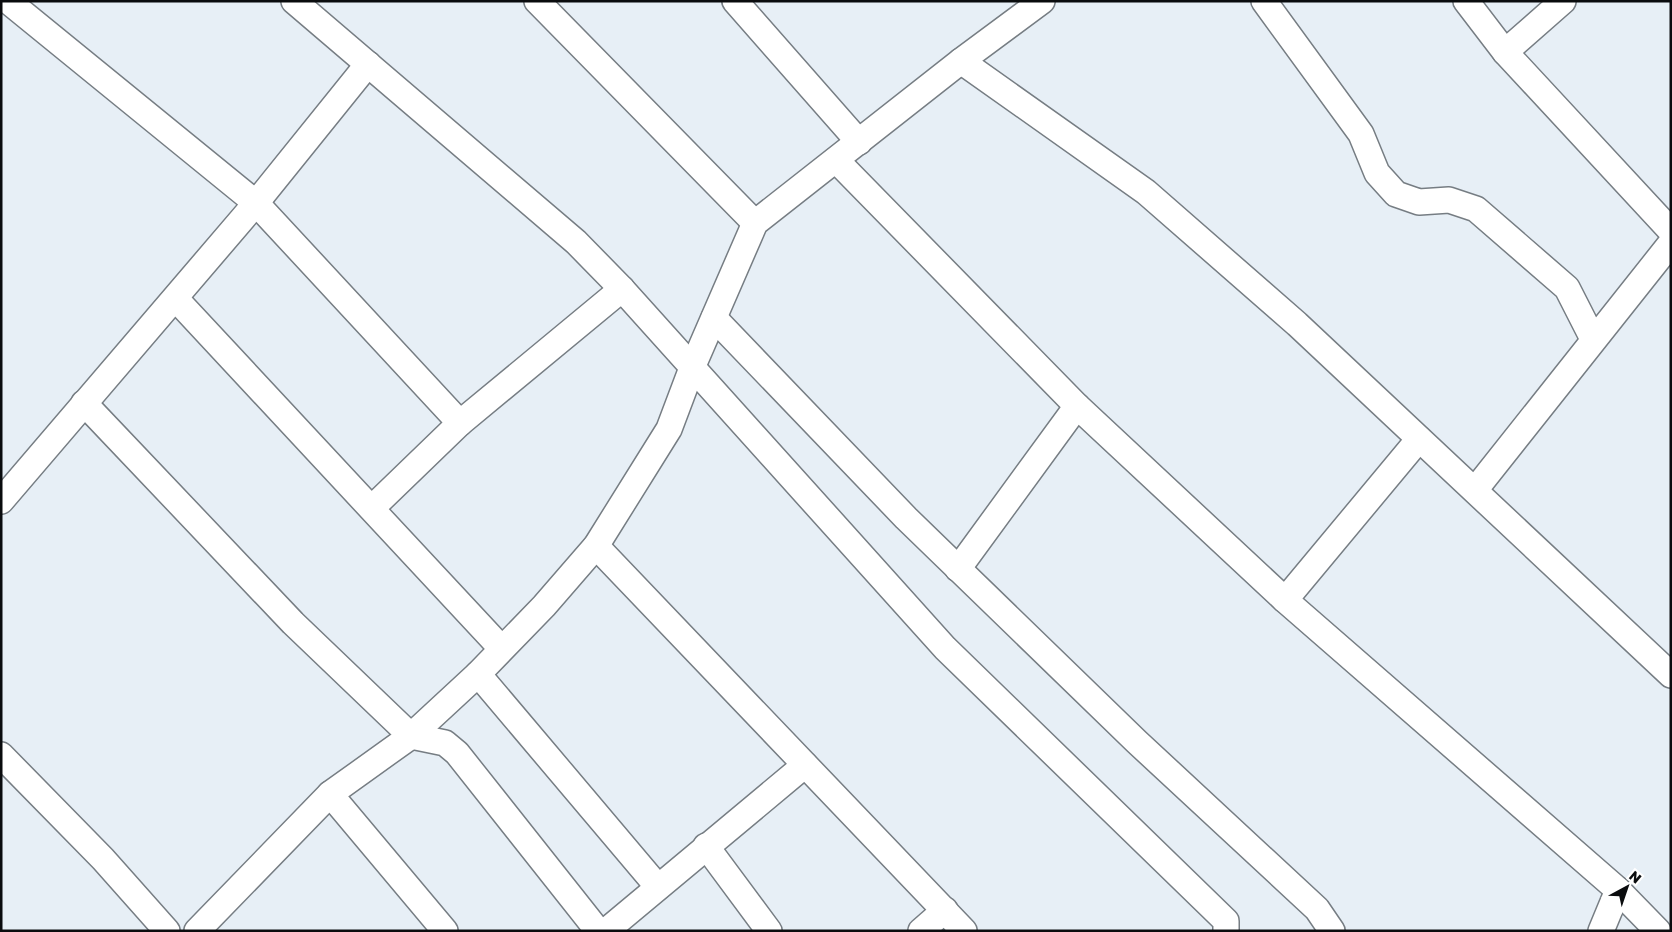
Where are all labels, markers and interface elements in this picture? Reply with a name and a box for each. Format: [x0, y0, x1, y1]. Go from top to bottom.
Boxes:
north arrow [1602, 862, 1652, 912]
text: N [1626, 867, 1645, 887]

